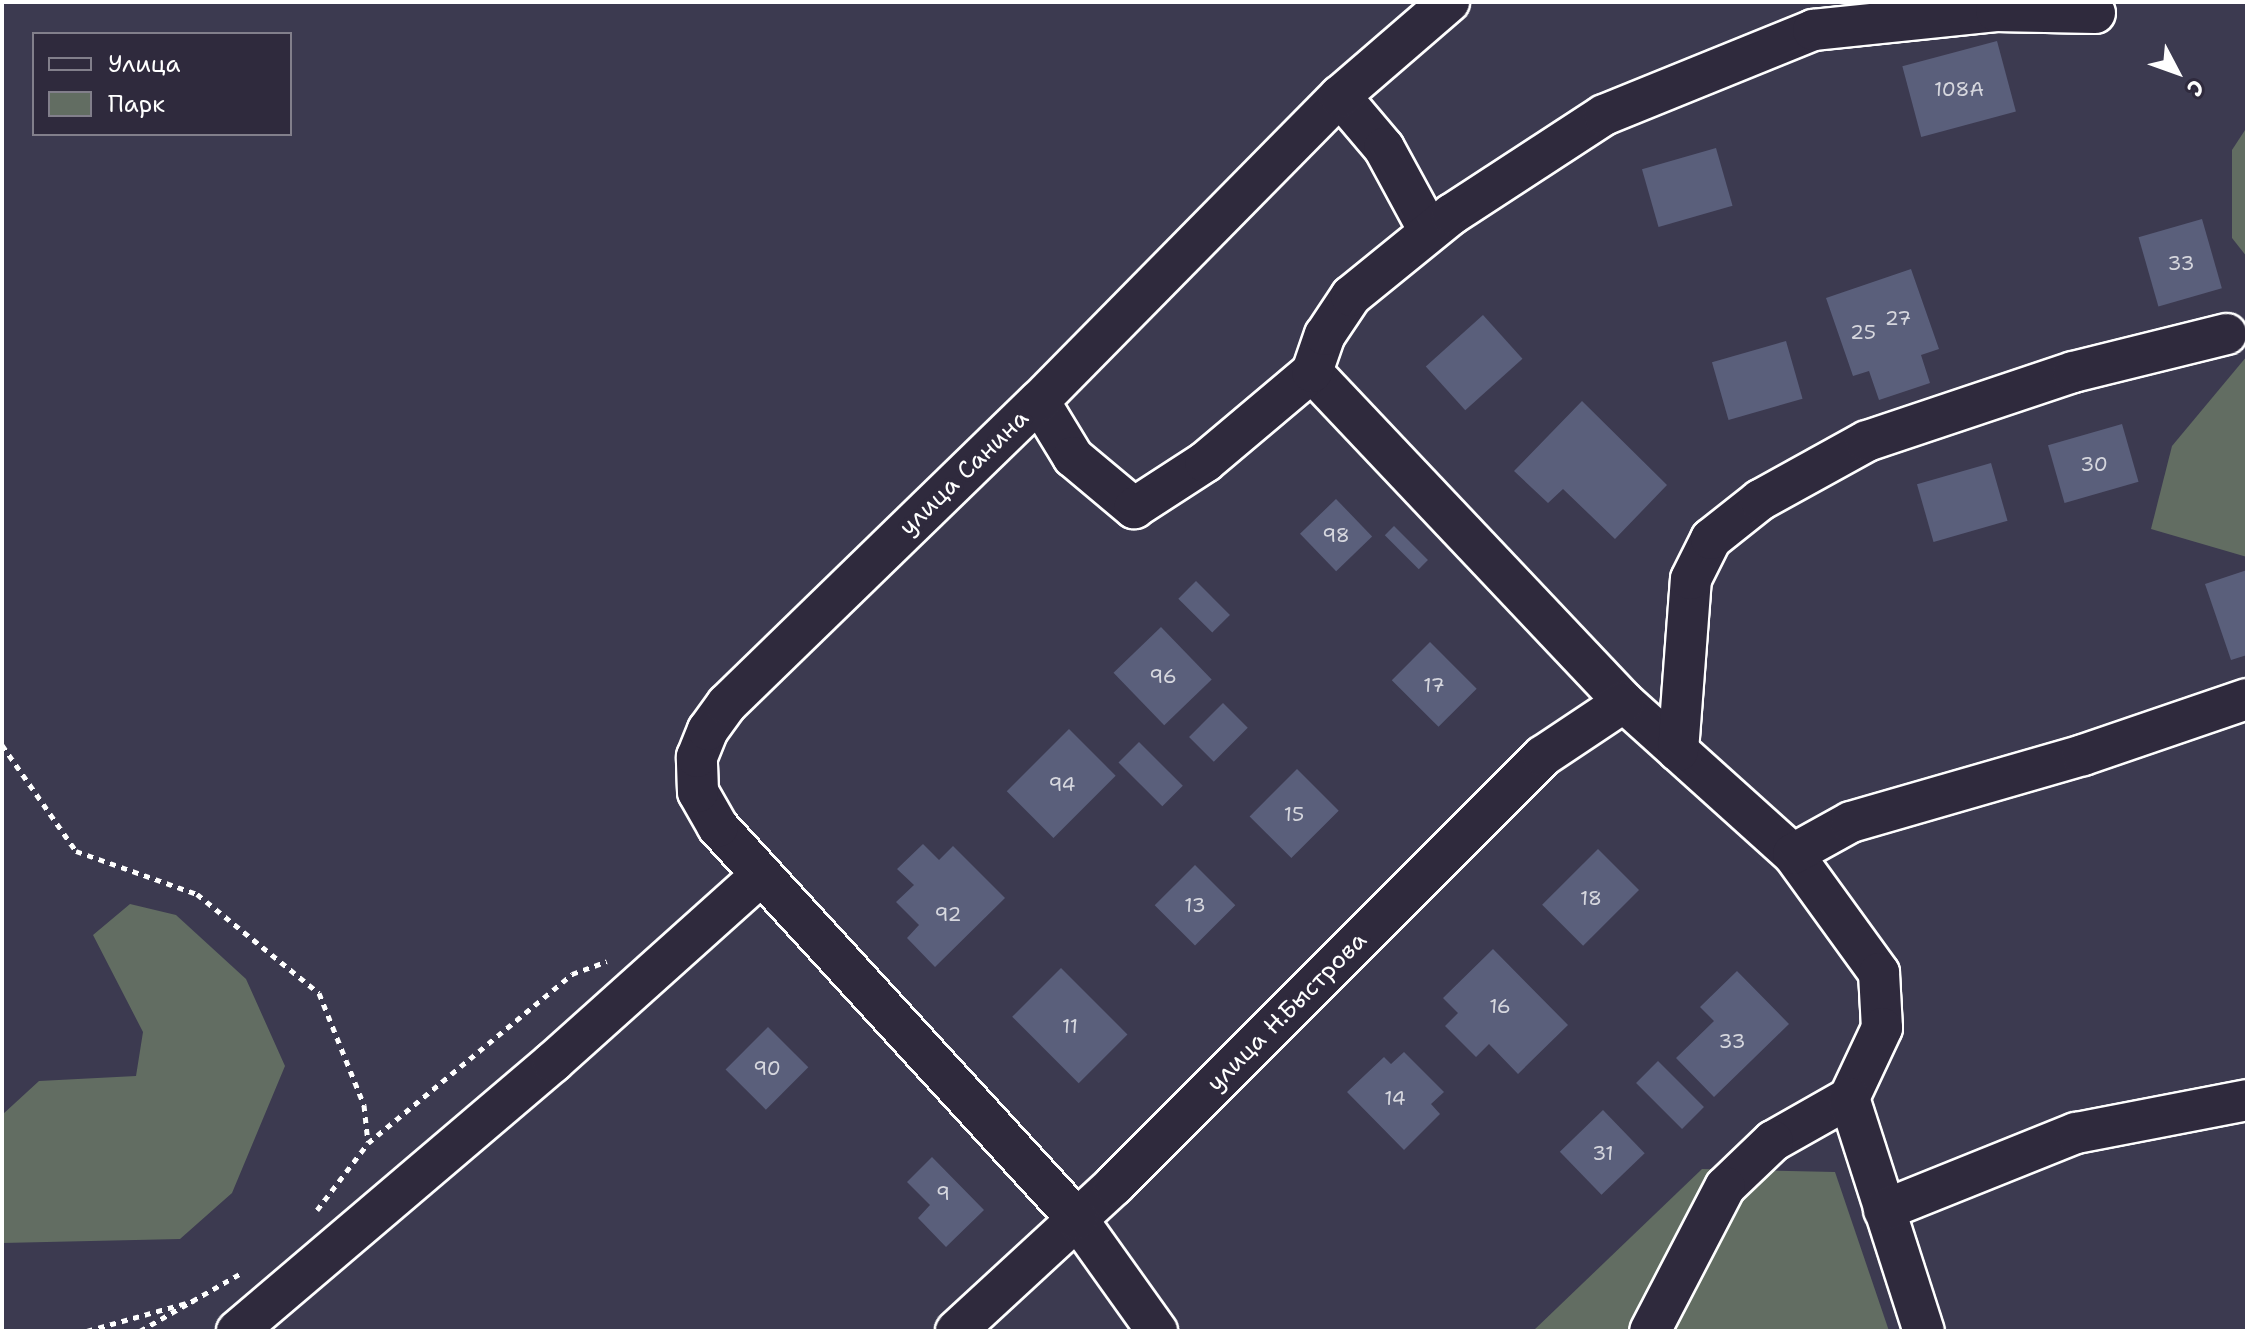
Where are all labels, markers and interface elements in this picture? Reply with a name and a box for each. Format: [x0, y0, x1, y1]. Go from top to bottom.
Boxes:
legend [32, 32, 292, 136]
north arrow [2137, 32, 2217, 112]
text: Улица [108, 48, 181, 80]
text: С [2180, 73, 2211, 103]
house number: 108А [1934, 77, 1984, 101]
text: Парк [108, 88, 165, 120]
house number: 33 [2168, 251, 2194, 275]
house number: 27 [1885, 306, 1911, 330]
house number: 25 [1850, 320, 1876, 344]
street label: улица Санина [893, 404, 1035, 542]
house number: 30 [2080, 452, 2108, 476]
house number: 98 [1322, 523, 1350, 547]
house number: 96 [1149, 664, 1177, 688]
house number: 17 [1423, 673, 1445, 697]
house number: 94 [1048, 772, 1076, 796]
house number: 15 [1284, 802, 1304, 826]
house number: 18 [1580, 886, 1602, 910]
house number: 13 [1184, 893, 1206, 917]
house number: 92 [935, 902, 961, 926]
street label: улица Н.Быстрова [1201, 926, 1373, 1098]
house number: 16 [1489, 994, 1511, 1018]
house number: 11 [1062, 1014, 1078, 1038]
house number: 33 [1719, 1029, 1745, 1053]
house number: 90 [753, 1056, 781, 1080]
house number: 14 [1384, 1086, 1406, 1110]
house number: 31 [1592, 1141, 1614, 1165]
house number: 9 [936, 1181, 950, 1205]

